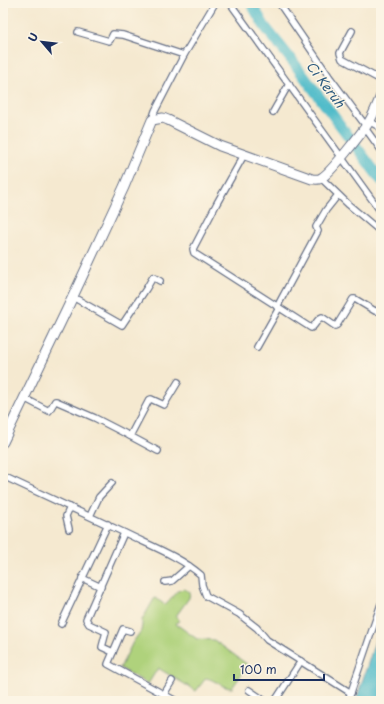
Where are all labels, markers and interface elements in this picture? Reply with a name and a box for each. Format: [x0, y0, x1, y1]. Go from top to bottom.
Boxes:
north arrow [22, 22, 62, 62]
text: U [23, 29, 42, 45]
water label: Ci Keruh [302, 57, 350, 112]
scale bar [234, 656, 324, 682]
text: 100 m [240, 660, 277, 678]

